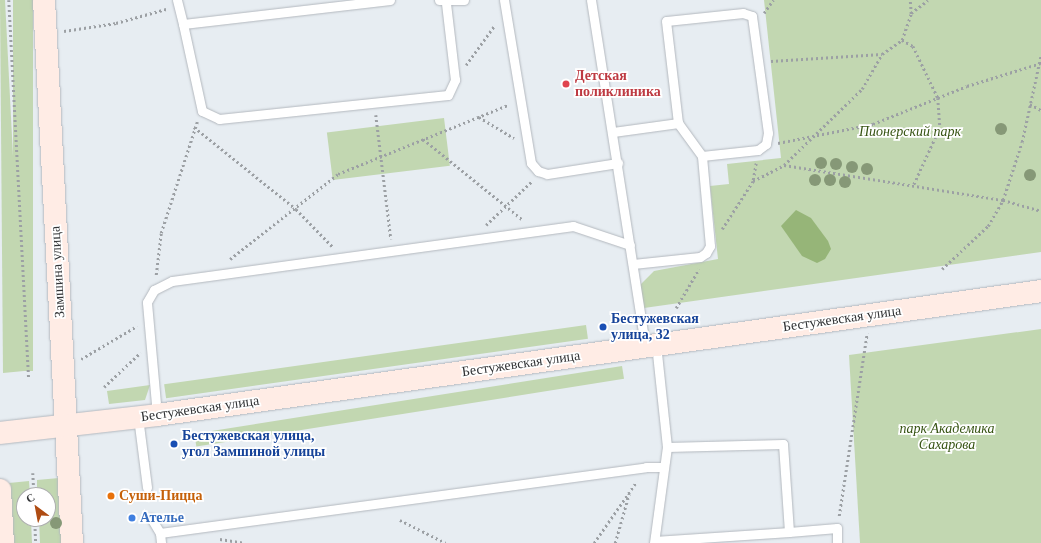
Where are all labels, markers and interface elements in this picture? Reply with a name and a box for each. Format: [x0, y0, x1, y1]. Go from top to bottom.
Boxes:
place label: Детская поликлиника [575, 68, 661, 100]
marker: Детская поликлиника [560, 78, 572, 90]
park label: Пионерский парк [859, 124, 961, 140]
street label: Замшина улица [47, 226, 69, 318]
street label: Бестужевская улица [782, 302, 902, 336]
place label: Бестужевская улица, 32 [611, 311, 699, 344]
marker: Бестужевская улица, 32 [598, 322, 608, 332]
street label: Бестужевская улица [461, 347, 581, 381]
street label: Бестужевская улица [140, 392, 260, 426]
park label: парк Академика Сахарова [899, 421, 995, 454]
place label: Бестужевская улица, угол Замшиной улицы [182, 428, 325, 460]
marker: Бестужевская улица, угол Замшиной улицы [169, 439, 179, 449]
north arrow [16, 487, 56, 527]
place label: Суши-Пицца [119, 488, 202, 504]
text: С [24, 490, 37, 505]
marker: Суши-Пицца [106, 491, 116, 501]
place label: Ателье [140, 510, 184, 526]
marker: Ателье [127, 513, 137, 523]

